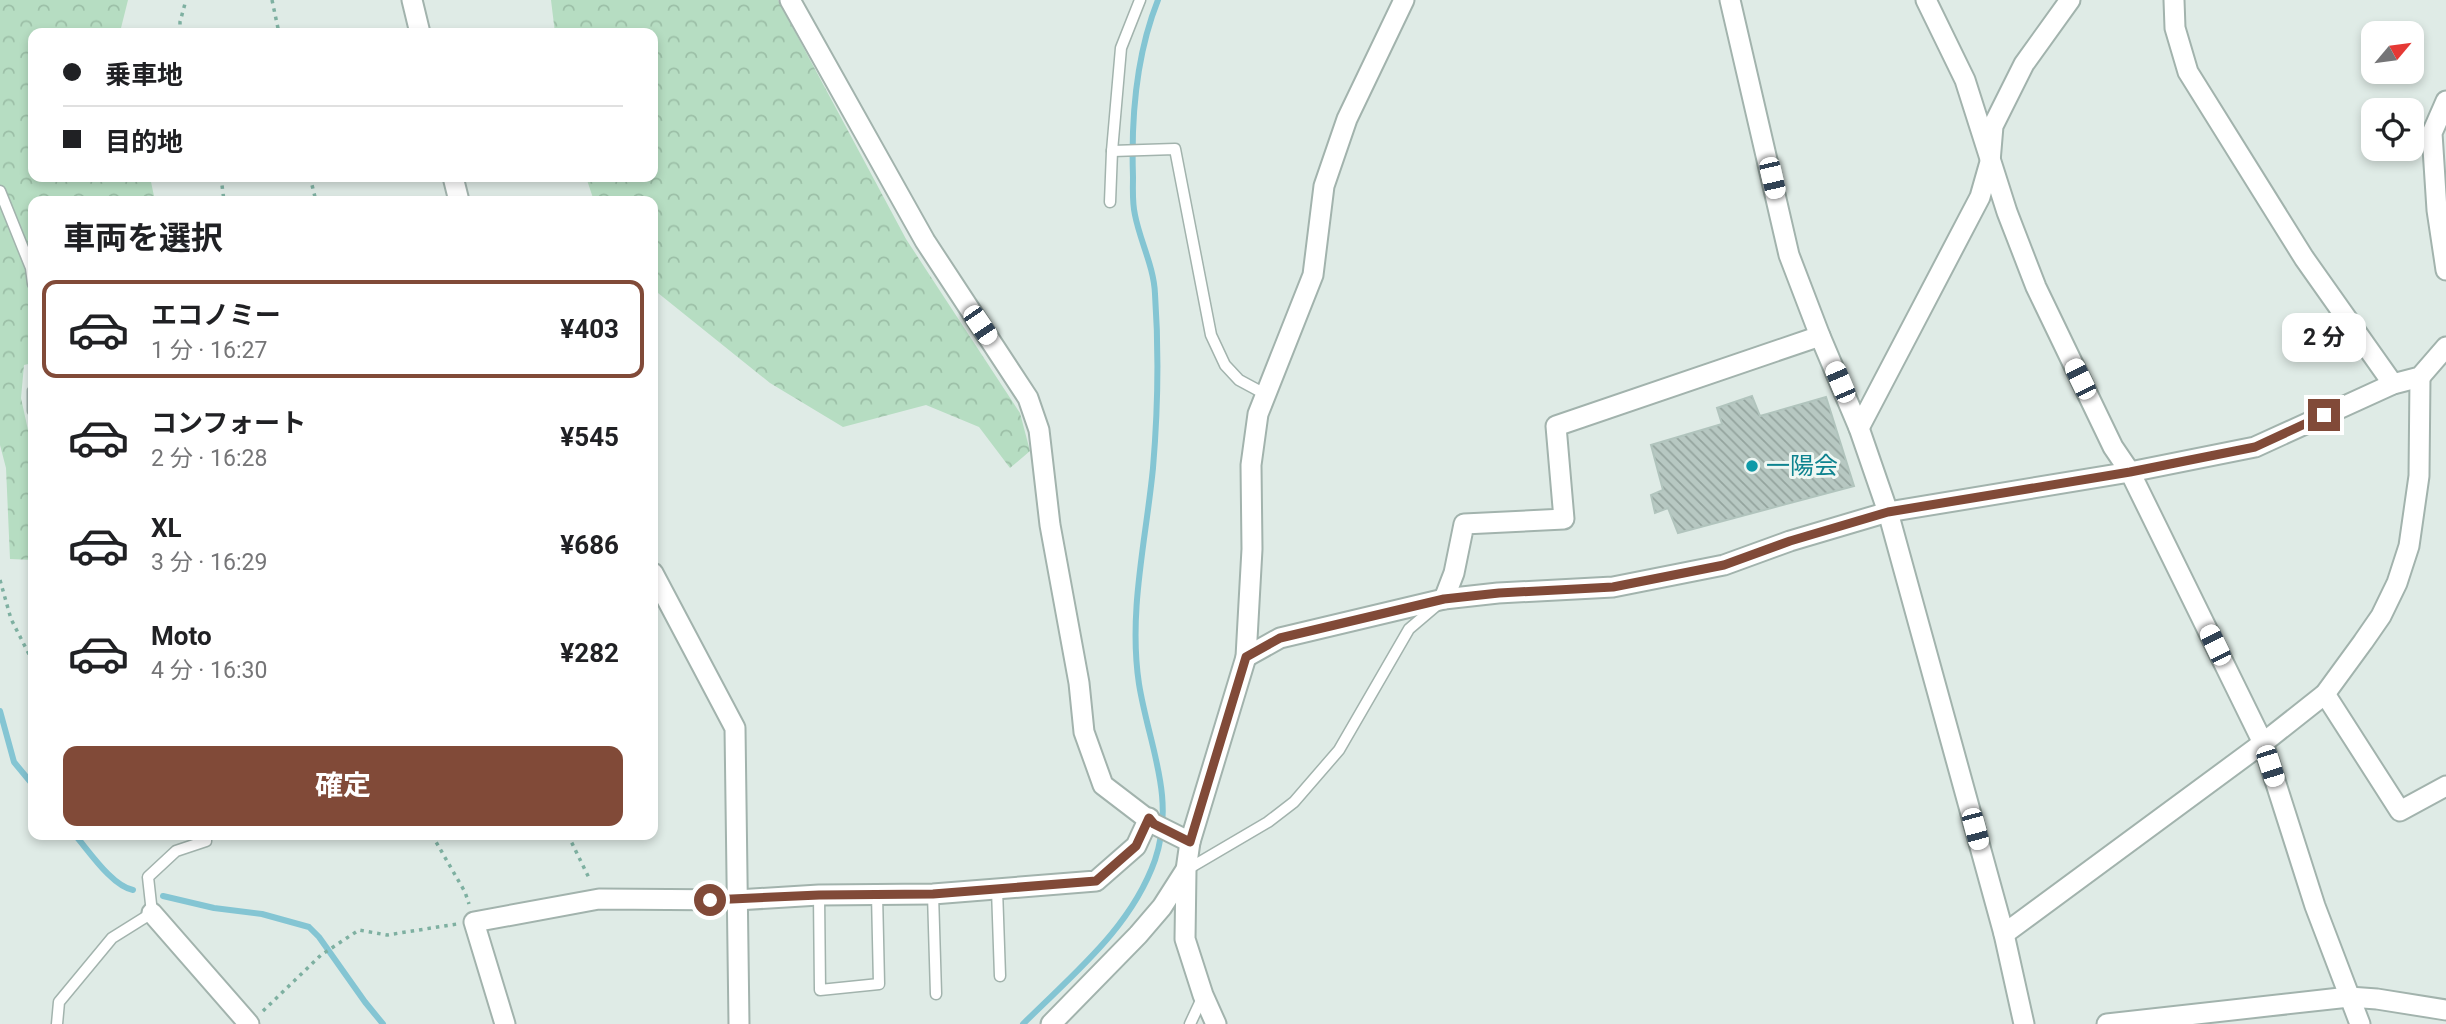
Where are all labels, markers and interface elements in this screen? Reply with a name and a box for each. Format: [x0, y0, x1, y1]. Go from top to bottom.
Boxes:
north arrow [2361, 21, 2424, 84]
map controls [2361, 21, 2424, 161]
text: 乗車地 [105, 60, 183, 90]
button: locate [2361, 98, 2424, 161]
text: 目的地 [105, 127, 183, 157]
car [1758, 155, 1787, 201]
text: 車両を選択 [63, 219, 223, 257]
icon: car [67, 298, 130, 361]
text: エコノミー [151, 300, 281, 330]
car [960, 302, 1001, 348]
text: ¥403 [560, 314, 619, 344]
callout: 2 分 [2282, 314, 2366, 362]
text: 2 分 [2303, 324, 2345, 351]
text: 1 分 · 16:27 [151, 337, 267, 364]
car [2062, 356, 2099, 402]
car [1823, 359, 1858, 405]
route end [2308, 399, 2340, 431]
icon: car [67, 406, 130, 469]
text: コンフォート [151, 408, 306, 438]
text: ¥545 [560, 422, 619, 452]
text: 2 分 · 16:28 [151, 445, 267, 472]
place label: 一陽会 [1766, 452, 1838, 480]
marker: 一陽会 [1744, 458, 1760, 474]
text: XL [151, 513, 182, 543]
icon: car [67, 514, 130, 577]
text: ¥686 [560, 530, 619, 560]
text: 3 分 · 16:29 [151, 549, 267, 576]
text: Moto [151, 621, 212, 651]
icon: car [67, 622, 130, 685]
car [2197, 622, 2234, 668]
text: ¥282 [560, 638, 619, 668]
text: 4 分 · 16:30 [151, 657, 267, 684]
car [2254, 743, 2287, 789]
button: 確定 [63, 746, 623, 826]
car [1960, 806, 1991, 852]
route start [694, 884, 726, 916]

